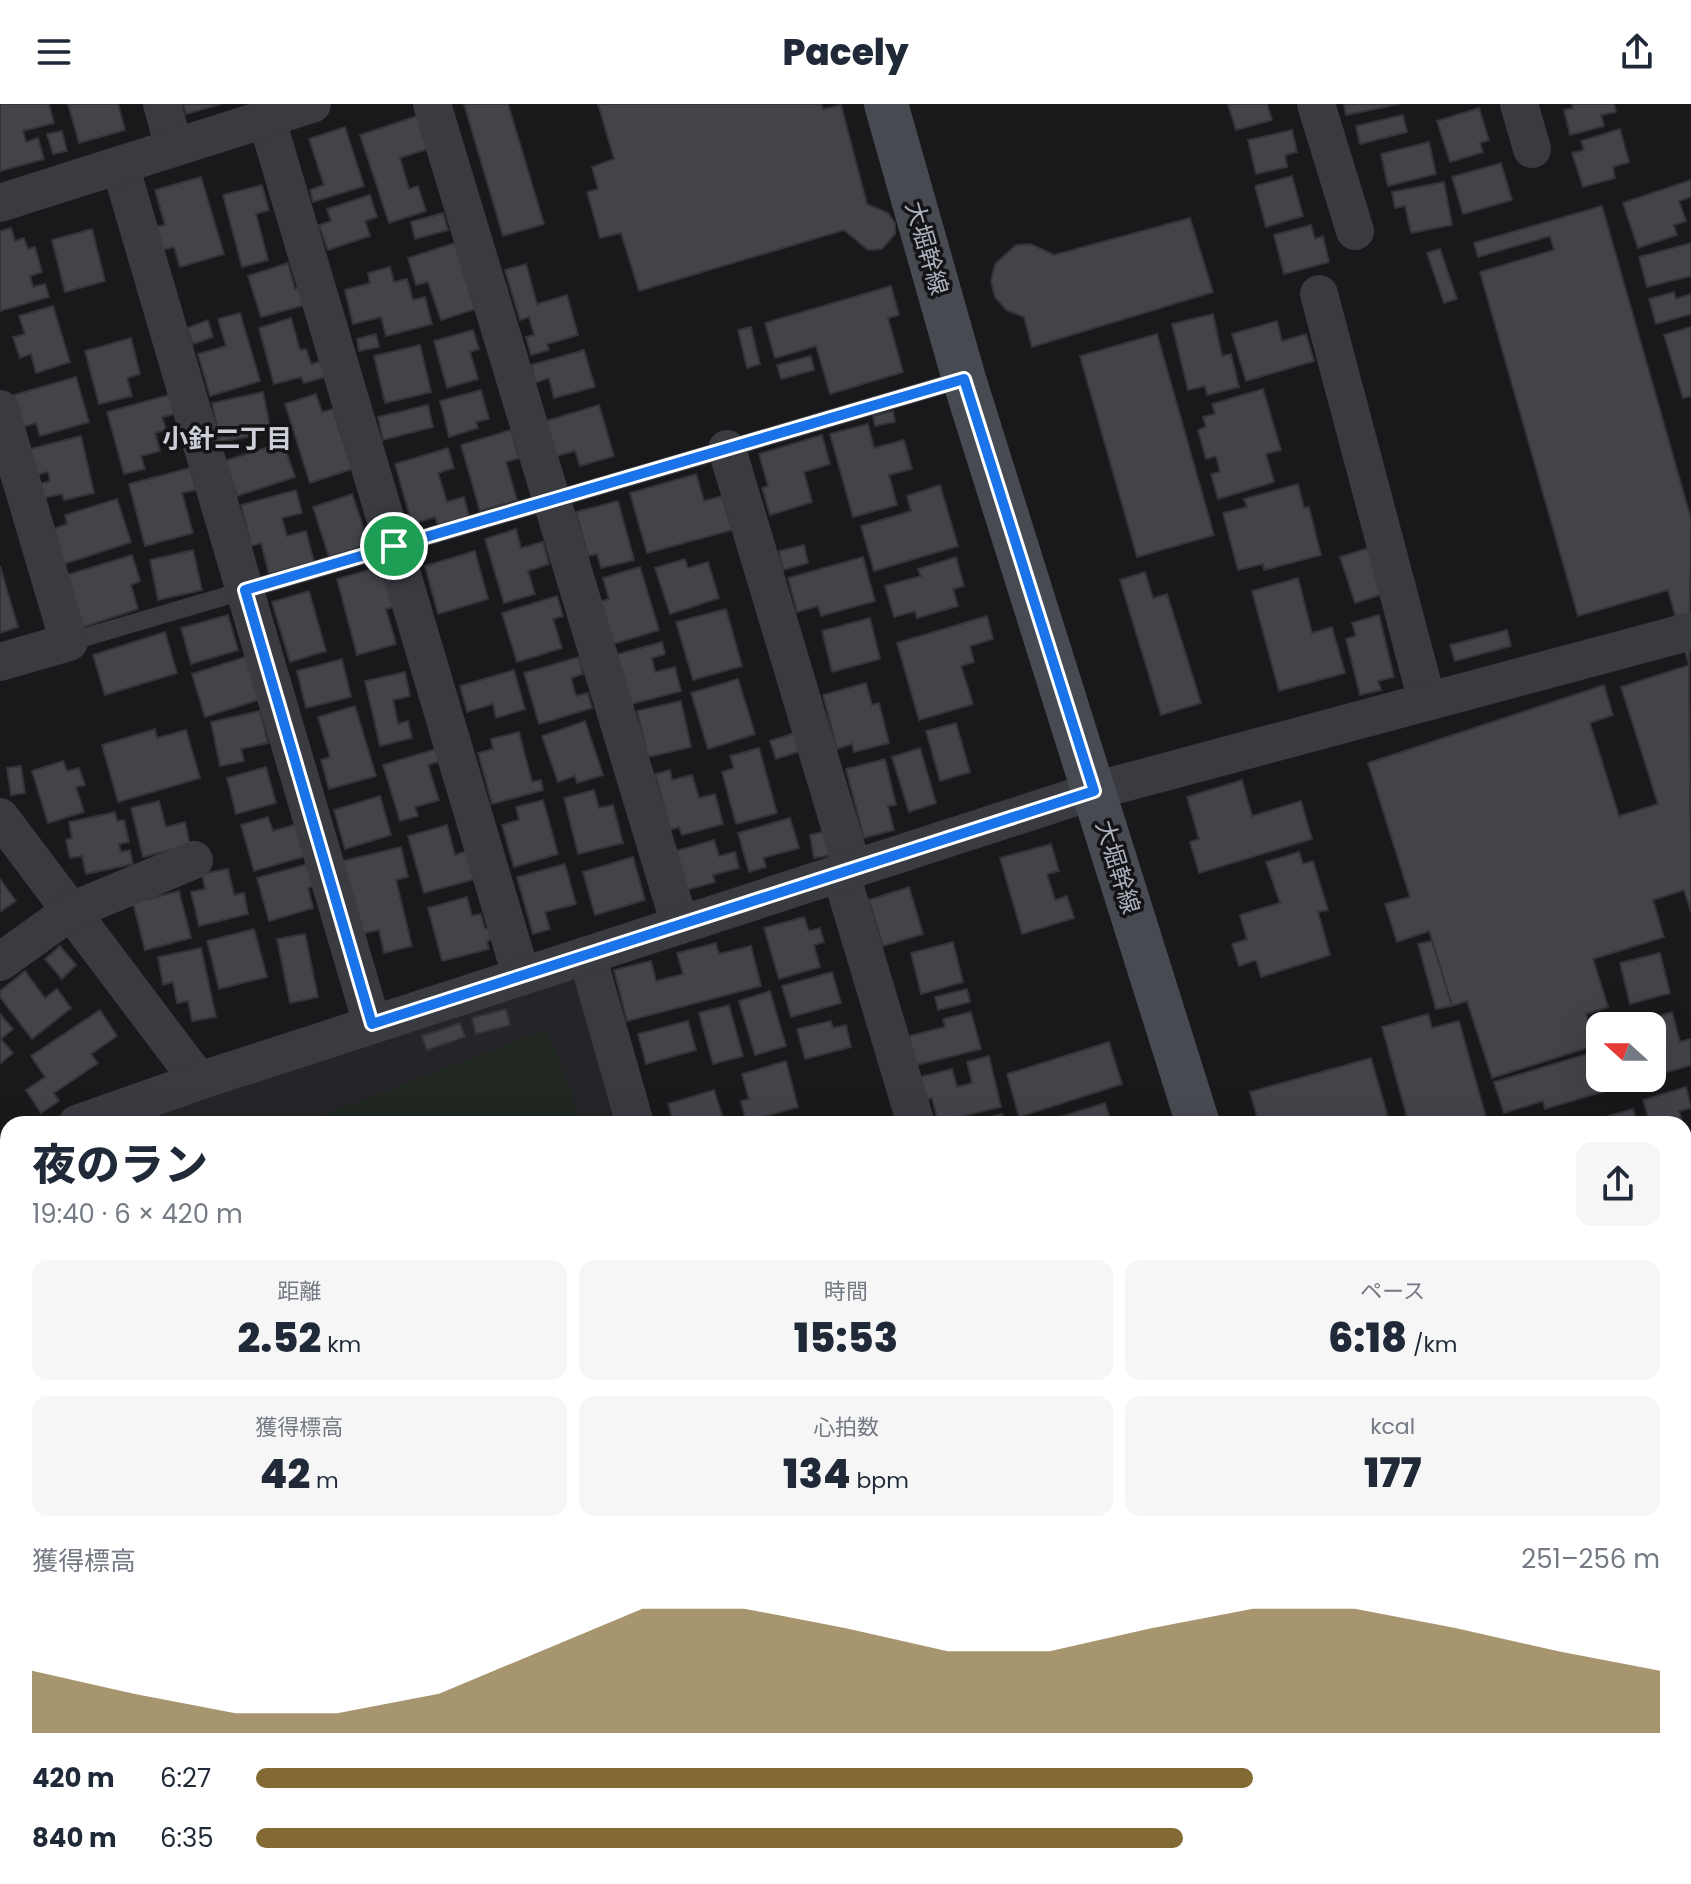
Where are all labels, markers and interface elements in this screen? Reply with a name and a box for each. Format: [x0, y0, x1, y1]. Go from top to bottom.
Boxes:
text: Pacely [782, 27, 909, 78]
icon: menu [32, 30, 76, 74]
icon: share [1615, 30, 1659, 74]
street label: 大堀幹線 [898, 197, 956, 299]
district label: 小針二丁目 [162, 421, 292, 457]
pin [360, 512, 428, 580]
icon: arrive [372, 524, 416, 568]
street label: 大堀幹線 [1088, 816, 1148, 918]
north arrow [1586, 1012, 1666, 1092]
map controls [1586, 1012, 1666, 1092]
text: 夜のラン [32, 1134, 208, 1195]
button: share [1576, 1142, 1660, 1226]
text: 19:40 · 6 × 420 m [32, 1196, 243, 1232]
text: 距離 [277, 1276, 321, 1307]
text: 時間 [824, 1276, 868, 1307]
text: ペース [1360, 1276, 1425, 1307]
text: 2.52 [238, 1310, 321, 1366]
text: 15:53 [794, 1310, 898, 1366]
text: 6:18 [1328, 1310, 1407, 1366]
text: km [321, 1329, 361, 1360]
text: /km [1407, 1329, 1457, 1360]
text: kcal [1370, 1411, 1415, 1442]
text: 獲得標高 [255, 1412, 343, 1443]
text: 心拍数 [813, 1412, 879, 1443]
text: 177 [1364, 1445, 1421, 1501]
text: 42 [260, 1446, 310, 1502]
text: 134 [783, 1446, 851, 1502]
text: m [310, 1465, 339, 1496]
text: bpm [851, 1465, 909, 1496]
text: 251–256 m [1521, 1541, 1660, 1577]
text: 獲得標高 [32, 1543, 136, 1579]
text: 420 m [32, 1760, 114, 1796]
text: 6:27 [160, 1760, 211, 1796]
text: 840 m [32, 1820, 116, 1856]
text: 6:35 [160, 1820, 214, 1856]

